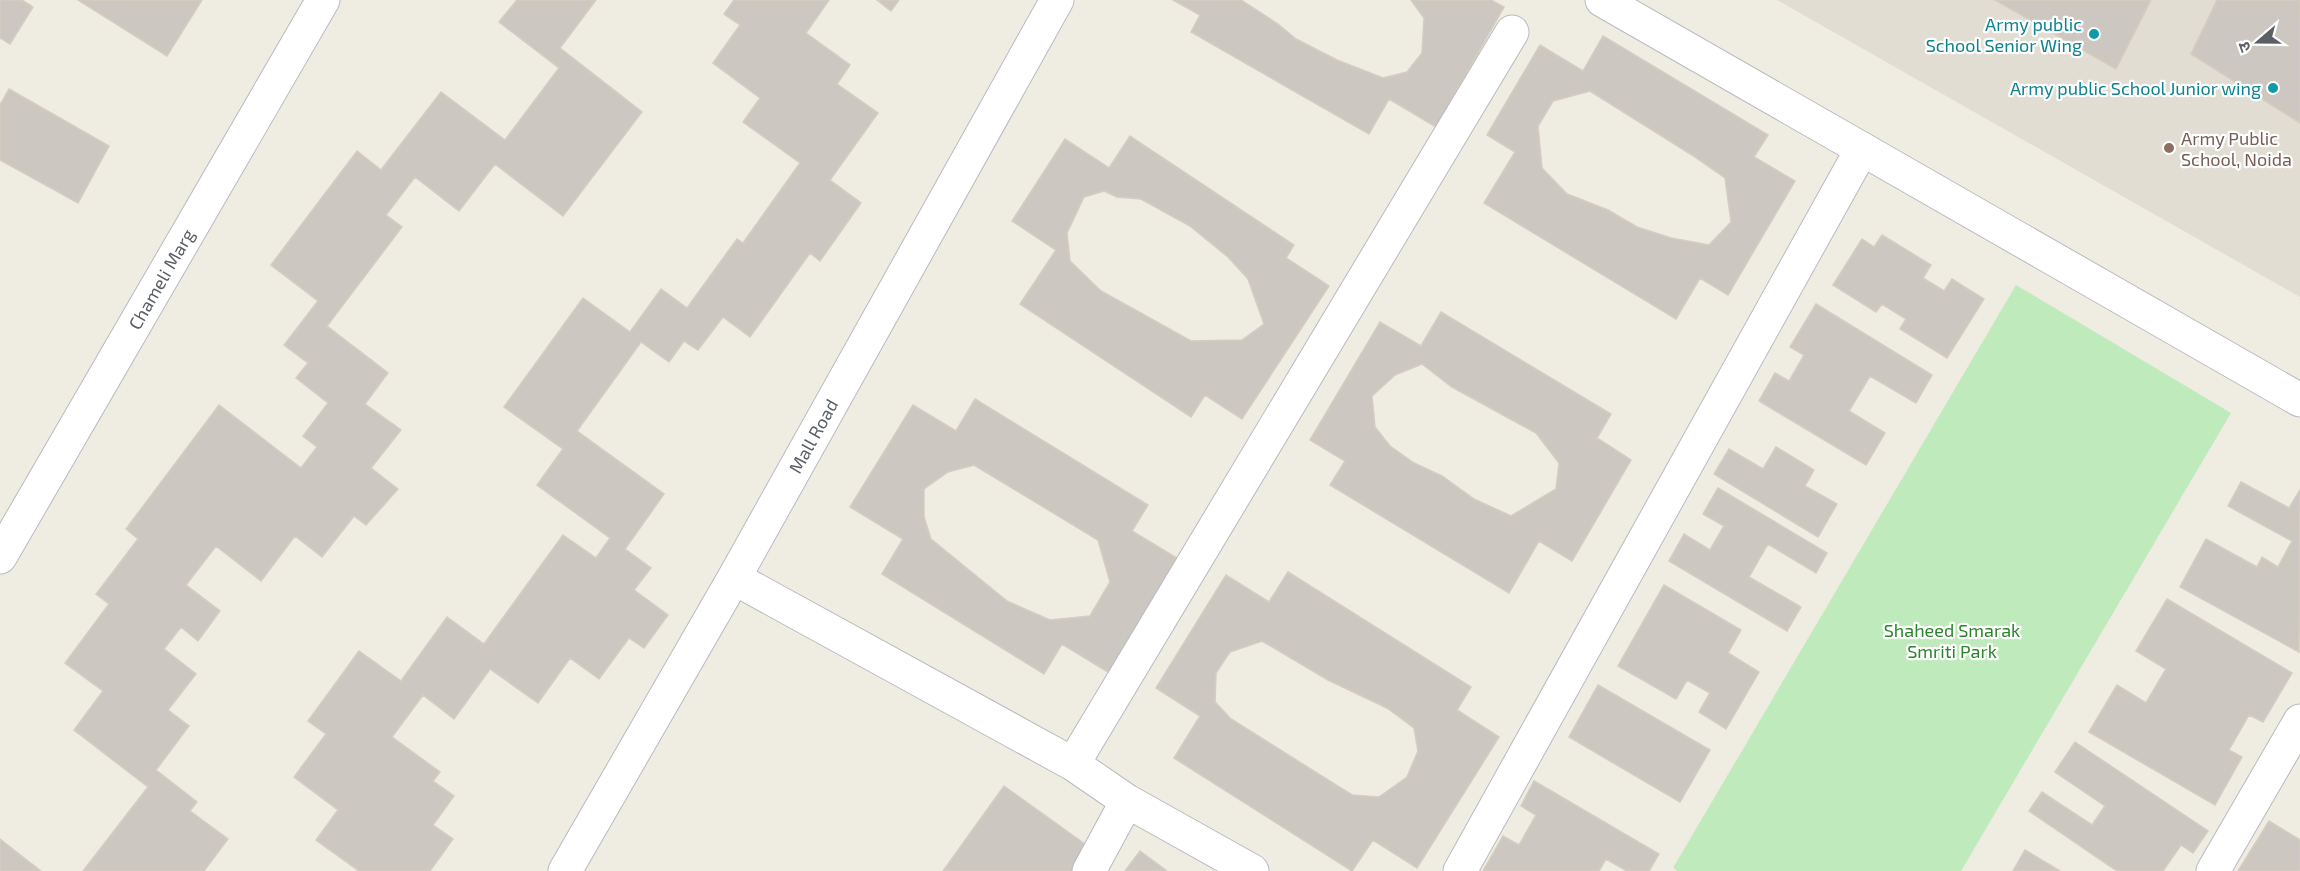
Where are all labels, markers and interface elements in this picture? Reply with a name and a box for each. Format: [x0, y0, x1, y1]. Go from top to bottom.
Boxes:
north arrow [2228, 12, 2288, 72]
place label: Army public School Senior Wing [1926, 13, 2082, 56]
marker: Army public School Senior Wing [2087, 27, 2101, 41]
text: उ [2233, 39, 2254, 55]
place label: Army public School Junior wing [2010, 77, 2261, 99]
marker: Army public School Junior wing [2266, 81, 2280, 95]
place label: Army Public School, Noida [2181, 127, 2292, 170]
marker: Army Public School, Noida [2162, 141, 2176, 155]
street label: Chameli Marg [123, 225, 199, 333]
street label: Mall Road [784, 395, 842, 477]
park label: Shaheed Smarak Smriti Park [1884, 619, 2020, 662]

